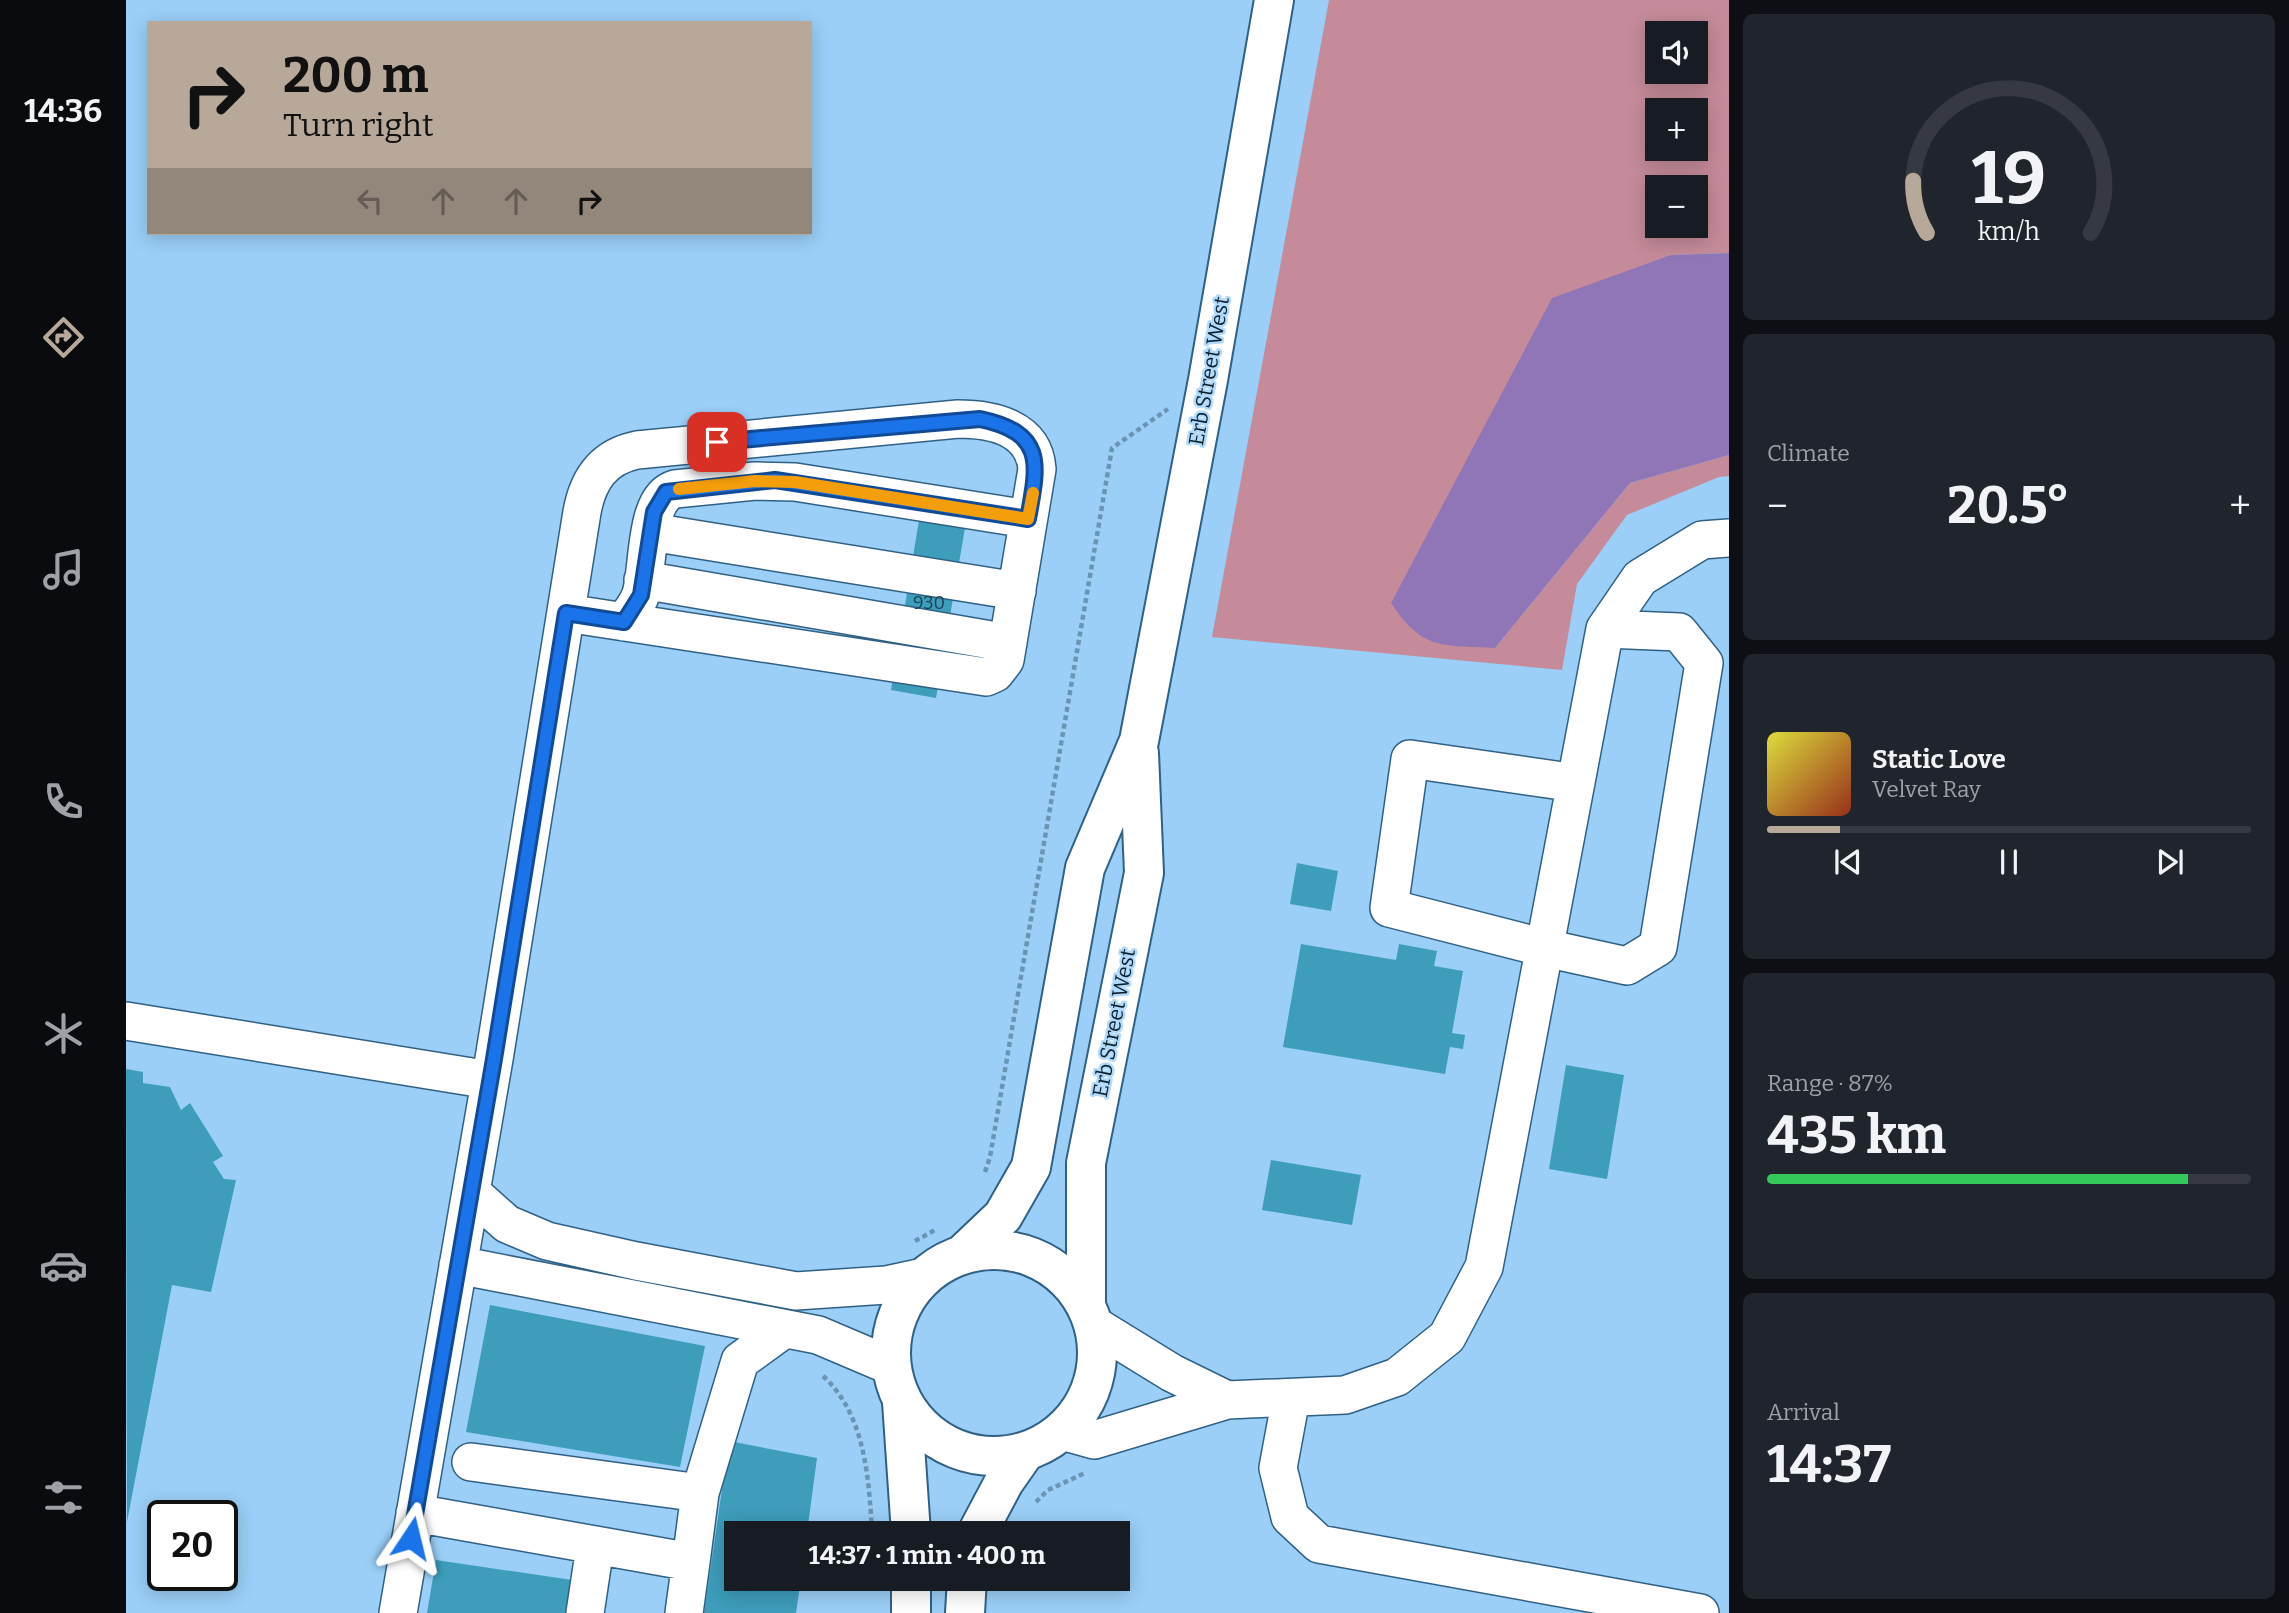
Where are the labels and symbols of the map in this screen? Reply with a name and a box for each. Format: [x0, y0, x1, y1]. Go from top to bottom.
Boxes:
street label: Erb Street West [1183, 294, 1235, 447]
pin [687, 412, 747, 472]
house number: 930 [913, 592, 945, 614]
street label: Erb Street West [1087, 946, 1141, 1099]
speed limit sign: 20 [147, 1500, 238, 1591]
position arrow [374, 1501, 448, 1575]

